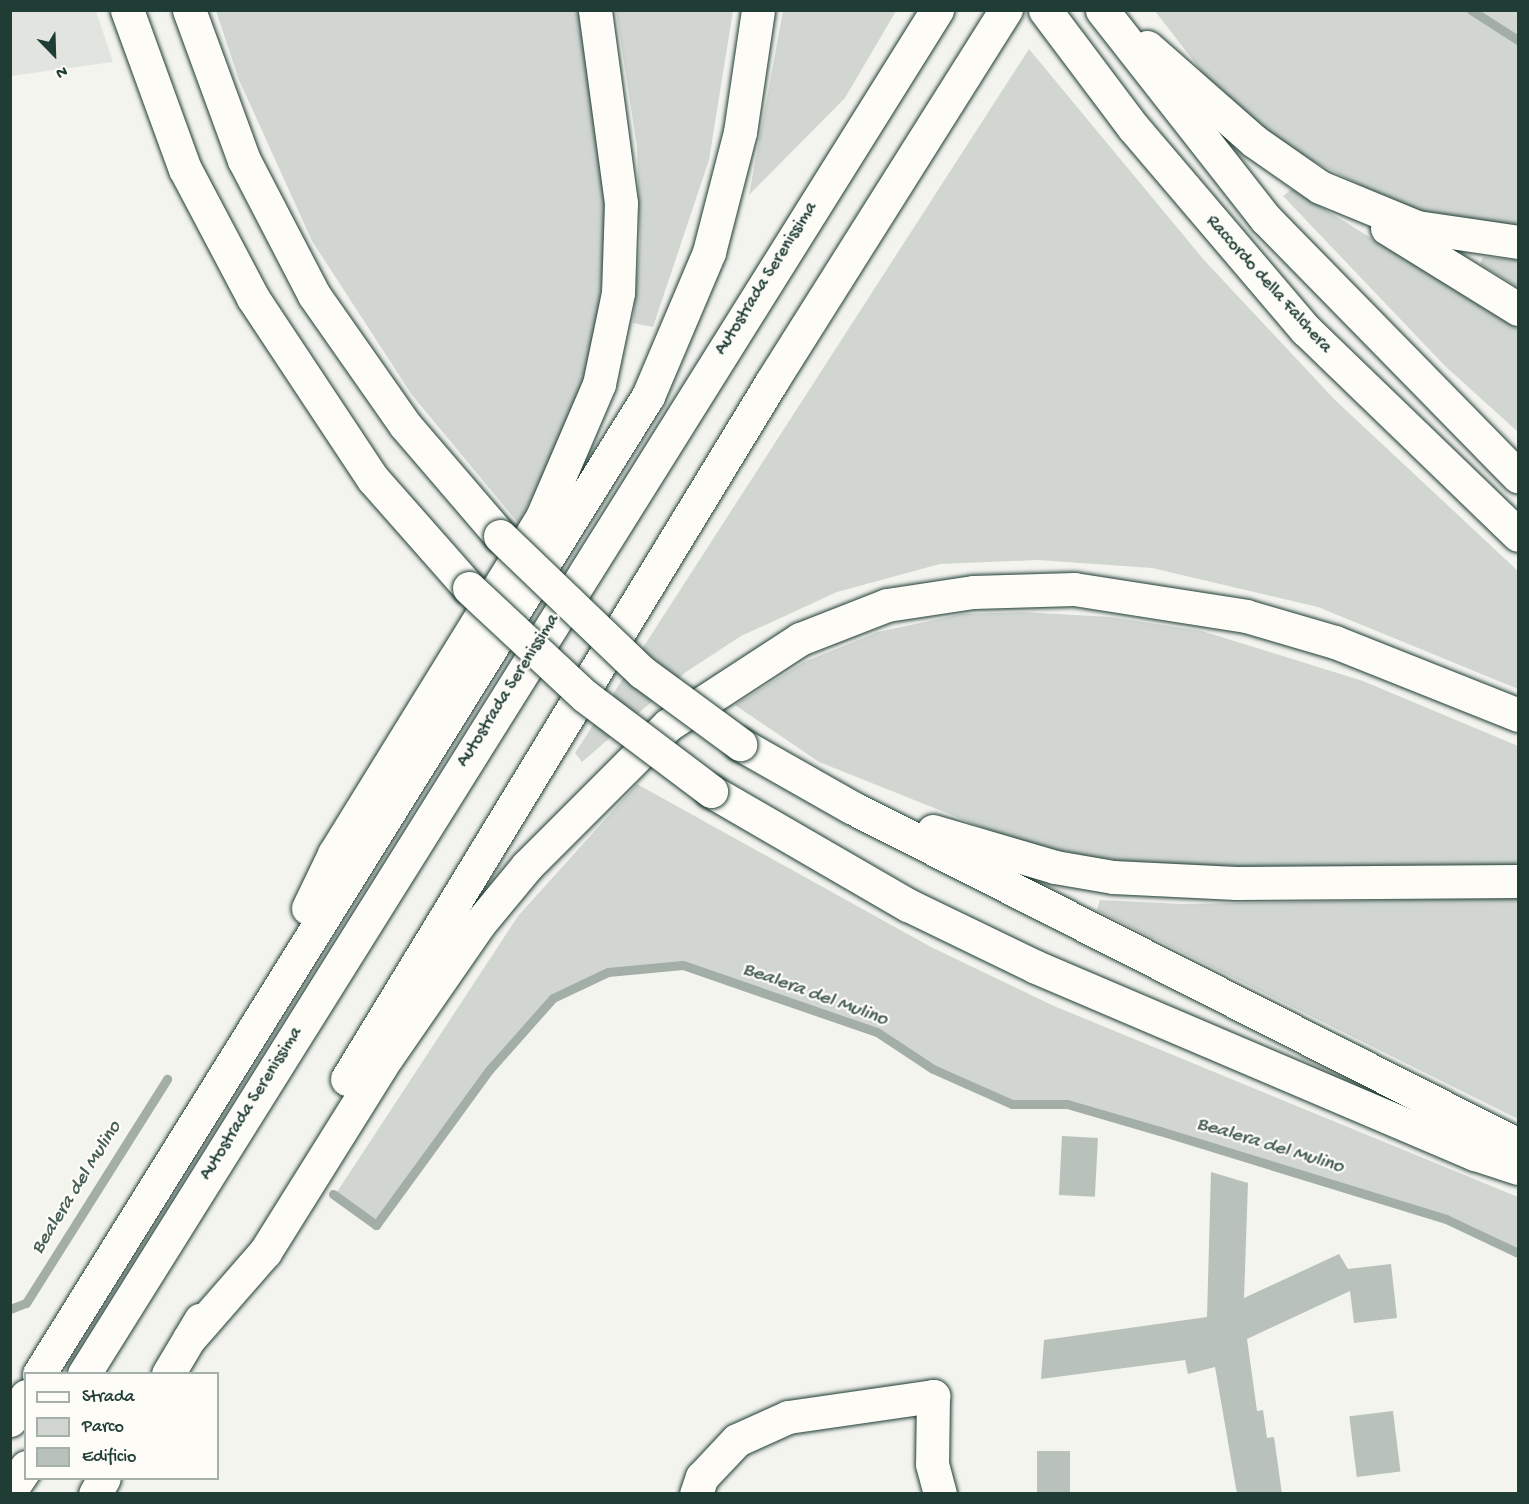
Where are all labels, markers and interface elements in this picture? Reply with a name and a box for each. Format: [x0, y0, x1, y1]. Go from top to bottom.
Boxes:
north arrow [24, 24, 84, 84]
text: N [53, 60, 70, 82]
street label: Autostrada Serenissima [711, 198, 823, 360]
street label: Raccordo della Falchera [1200, 212, 1336, 358]
street label: Autostrada Serenissima [453, 610, 565, 772]
water label: Bealera del Mulino [739, 958, 891, 1032]
street label: Autostrada Serenissima [196, 1023, 308, 1185]
water label: Bealera del Mulino [1194, 1112, 1346, 1180]
water label: Bealera del Mulino [26, 1117, 128, 1259]
legend [24, 1372, 219, 1480]
text: Strada [82, 1387, 135, 1408]
text: Parco [82, 1417, 124, 1438]
text: Edificio [82, 1447, 136, 1468]

